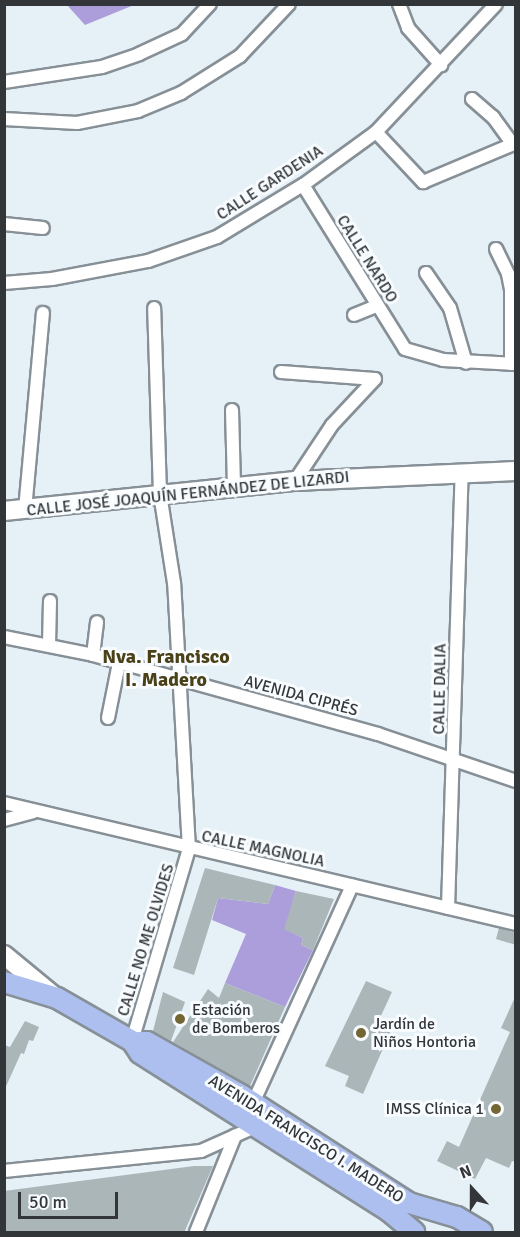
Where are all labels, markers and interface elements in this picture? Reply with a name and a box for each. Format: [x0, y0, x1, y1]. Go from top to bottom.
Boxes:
street label: CALLE GARDENIA [213, 141, 327, 225]
street label: CALLE NARDO [332, 212, 402, 306]
street label: CALLE JOSÉ JOAQUÍN FERNÁNDEZ DE LIZARDI [26, 467, 350, 521]
street label: CALLE DALIA [430, 643, 450, 735]
district label: Nva. Francisco I. Madero [102, 644, 230, 691]
street label: AVENIDA CIPRÉS [242, 672, 360, 720]
street label: CALLE MAGNOLIA [200, 827, 326, 871]
street label: CALLE NO ME OLVIDES [114, 861, 178, 1019]
place label: Estación de Bomberos [192, 1000, 280, 1038]
marker: Estación de Bomberos [173, 1012, 187, 1026]
place label: Jardín de Niños Hontoria [373, 1014, 476, 1052]
marker: Jardín de Niños Hontoria [354, 1026, 368, 1040]
street label: AVENIDA FRANCISCO I. MADERO [205, 1071, 407, 1207]
place label: IMSS Clínica 1 [386, 1099, 484, 1119]
marker: IMSS Clínica 1 [489, 1102, 503, 1116]
north arrow [442, 1159, 502, 1219]
text: N [457, 1161, 474, 1184]
scale bar [21, 1180, 122, 1218]
text: 50 m [29, 1191, 67, 1213]

